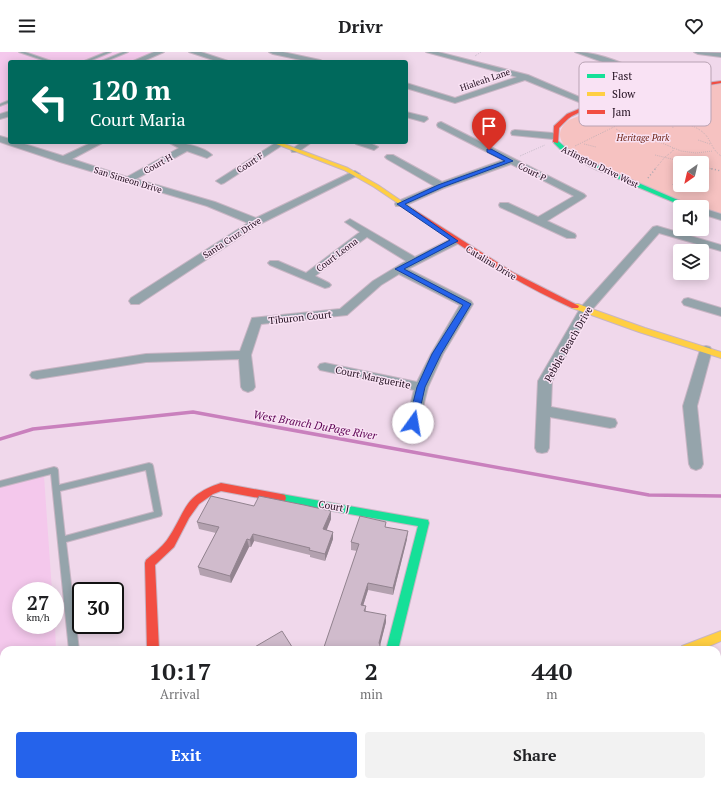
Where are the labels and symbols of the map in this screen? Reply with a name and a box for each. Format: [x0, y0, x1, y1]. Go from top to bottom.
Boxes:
legend [579, 62, 711, 126]
street label: Hialeah Lane [458, 66, 512, 94]
text: Fast [612, 69, 632, 83]
text: Slow [612, 87, 636, 101]
text: Jam [612, 105, 631, 119]
pin [472, 109, 506, 150]
park label: Heritage Park [616, 132, 670, 144]
street label: Arlington Drive West [560, 143, 641, 191]
street label: Court F [234, 150, 266, 176]
street label: Court H [141, 151, 175, 177]
north arrow [673, 156, 709, 192]
street label: Court P [516, 160, 549, 184]
street label: San Simeon Drive [92, 164, 164, 196]
street label: Santa Cruz Drive [201, 214, 264, 261]
street label: Court Leona [314, 235, 361, 275]
street label: Catalina Drive [463, 243, 519, 283]
street label: Pebble Beach Drive [542, 304, 595, 384]
street label: Tiburon Court [268, 308, 332, 327]
street label: Court Marguerite [334, 363, 412, 392]
position arrow [392, 402, 434, 444]
water label: West Branch DuPage River [252, 407, 379, 443]
street label: Court J [318, 497, 350, 516]
speed limit sign: 30 [72, 582, 124, 634]

